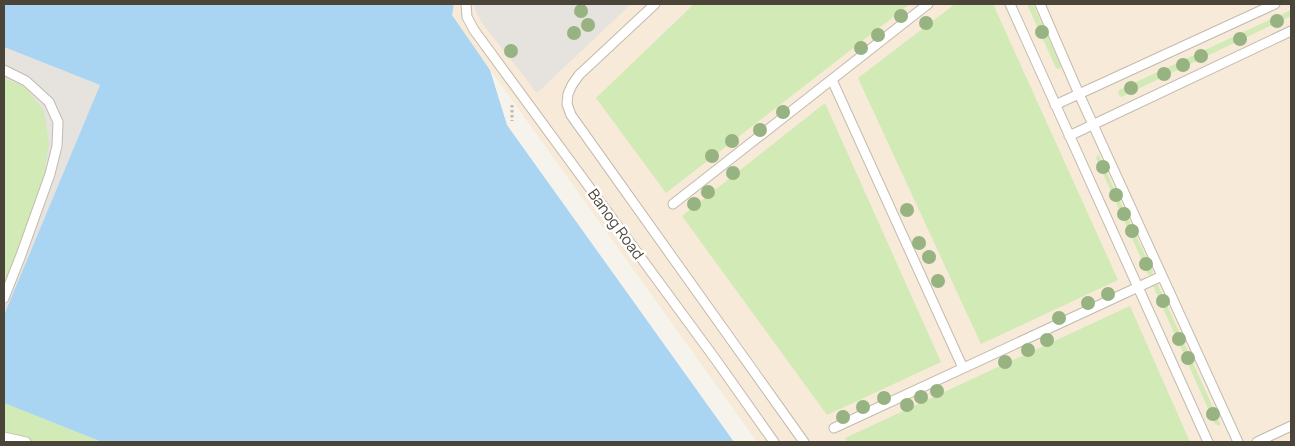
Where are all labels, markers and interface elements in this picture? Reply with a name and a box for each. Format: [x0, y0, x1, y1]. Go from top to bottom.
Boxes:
street label: Banog Road [583, 184, 649, 264]

